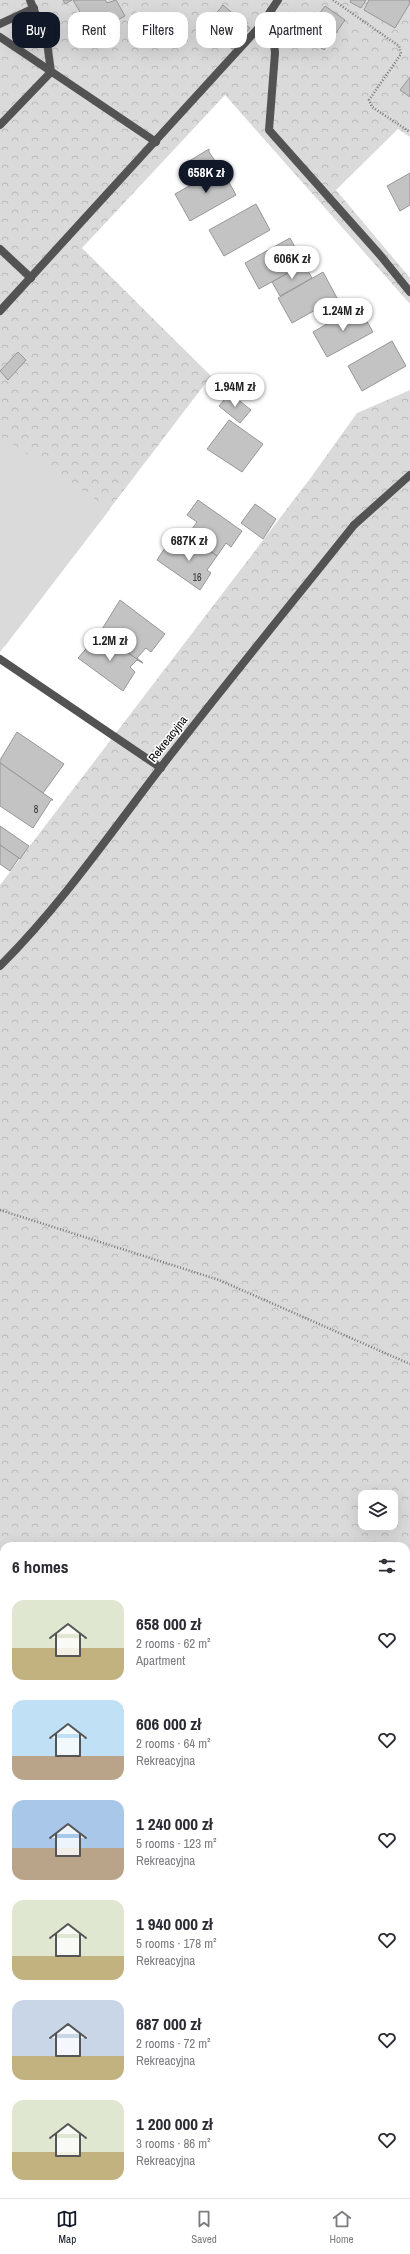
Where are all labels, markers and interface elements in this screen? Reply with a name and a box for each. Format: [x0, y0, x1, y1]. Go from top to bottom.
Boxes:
chip: Buy [12, 12, 60, 48]
chip: Rent [68, 12, 120, 48]
chip: Filters [128, 12, 188, 48]
chip: New [196, 12, 247, 48]
chip: Apartment [255, 12, 336, 48]
pin: 658K zł [169, 160, 243, 194]
text: 658K zł [188, 164, 224, 181]
pin: 606K zł [255, 246, 329, 280]
text: 606K zł [274, 250, 310, 267]
pin: 1.24M zł [302, 298, 384, 332]
text: 1.24M zł [323, 302, 363, 319]
pin: 1.94M zł [194, 374, 276, 408]
text: 1.94M zł [215, 378, 255, 395]
pin: 687K zł [152, 528, 226, 562]
text: 687K zł [171, 532, 207, 549]
house number: 16 [192, 571, 202, 584]
pin: 1.2M zł [73, 628, 147, 662]
text: 1.2M zł [93, 632, 127, 649]
street label: Rekreacyjna [145, 712, 191, 765]
house number: 8 [34, 803, 39, 816]
map controls [358, 1490, 398, 1530]
button: layers [358, 1490, 398, 1530]
text: 6 homes [12, 1555, 69, 1578]
icon: filters [376, 1555, 398, 1577]
text: 658 000 zł [136, 1612, 201, 1635]
icon: home [44, 1616, 92, 1664]
icon: heart [376, 1629, 398, 1651]
text: 2 rooms · 62 m² [136, 1635, 211, 1652]
text: Apartment [136, 1652, 185, 1669]
text: 606 000 zł [136, 1712, 201, 1735]
icon: home [44, 1716, 92, 1764]
icon: heart [376, 1729, 398, 1751]
text: 2 rooms · 64 m² [136, 1735, 211, 1752]
text: Rekreacyjna [136, 1752, 195, 1769]
text: 1 240 000 zł [136, 1812, 213, 1835]
icon: home [44, 1816, 92, 1864]
icon: heart [376, 1829, 398, 1851]
text: 5 rooms · 123 m² [136, 1835, 217, 1852]
text: Rekreacyjna [136, 1852, 195, 1869]
text: 1 940 000 zł [136, 1912, 213, 1935]
icon: home [44, 1916, 92, 1964]
icon: heart [376, 1929, 398, 1951]
text: 5 rooms · 178 m² [136, 1935, 217, 1952]
text: Rekreacyjna [136, 1952, 195, 1969]
text: 687 000 zł [136, 2012, 201, 2035]
icon: home [44, 2016, 92, 2064]
icon: heart [376, 2029, 398, 2051]
text: 2 rooms · 72 m² [136, 2035, 211, 2052]
text: Rekreacyjna [136, 2052, 195, 2069]
text: 1 200 000 zł [136, 2112, 213, 2135]
icon: home [44, 2116, 92, 2164]
icon: heart [376, 2129, 398, 2151]
text: 3 rooms · 86 m² [136, 2135, 211, 2152]
text: Rekreacyjna [136, 2152, 195, 2169]
tab: Map [56, 2208, 78, 2246]
tab: Saved [191, 2208, 217, 2246]
tab: Home [330, 2208, 354, 2246]

